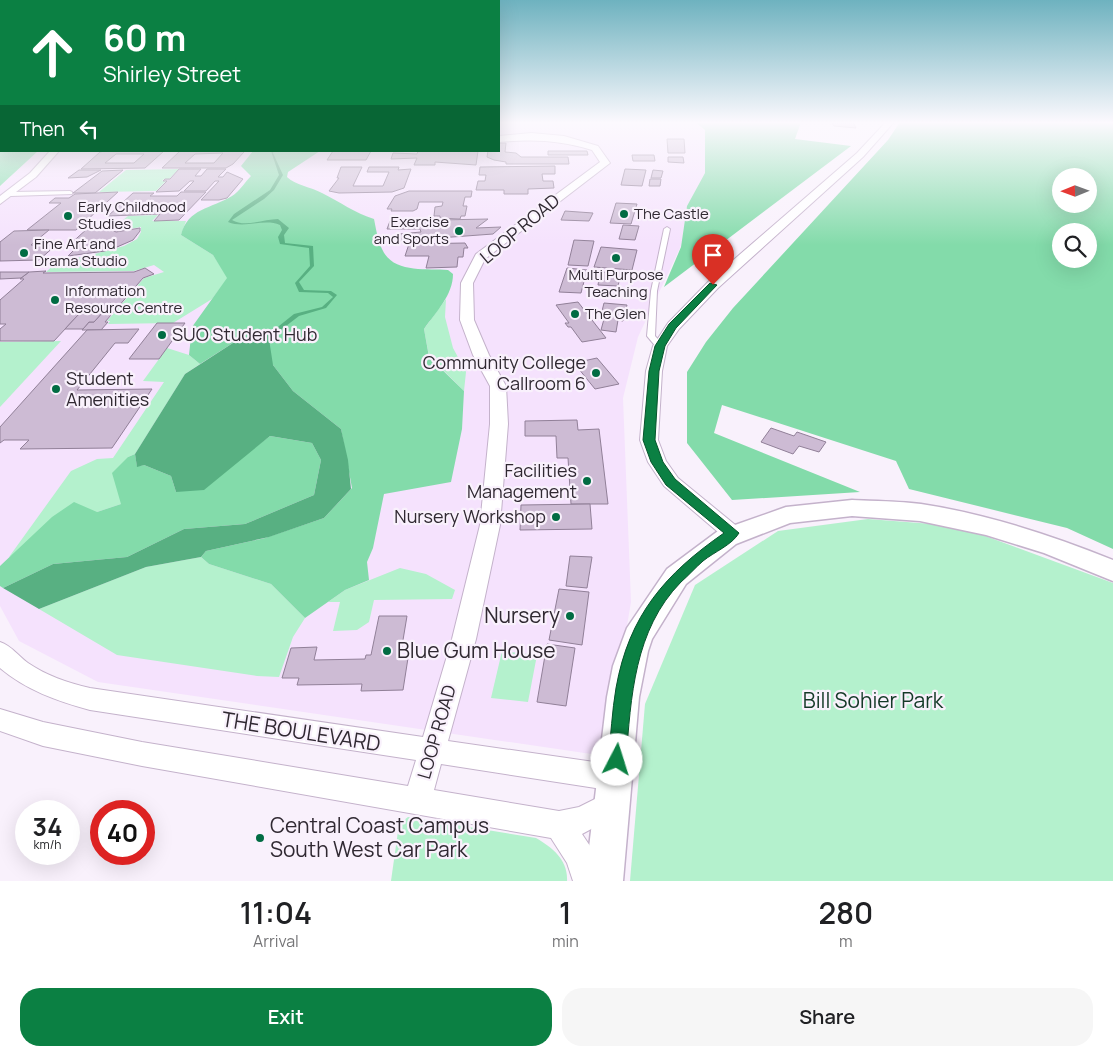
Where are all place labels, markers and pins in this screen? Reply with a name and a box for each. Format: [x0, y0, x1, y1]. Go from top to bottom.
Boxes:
place label: Early Childhood Studies [78, 196, 186, 234]
place label: The Castle [634, 203, 709, 224]
marker: The Castle [618, 208, 630, 220]
marker: Early Childhood Studies [62, 210, 74, 222]
place label: Exercise and Sports [374, 211, 449, 249]
marker: Exercise and Sports [453, 225, 465, 237]
place label: Fine Art and Drama Studio [34, 233, 127, 271]
pin [692, 234, 734, 285]
marker: Fine Art and Drama Studio [18, 247, 30, 259]
marker: Multi Purpose Teaching [610, 252, 622, 264]
place label: Multi Purpose Teaching [568, 264, 664, 302]
place label: Information Resource Centre [65, 280, 182, 318]
marker: Information Resource Centre [49, 294, 61, 306]
place label: The Glen [585, 303, 646, 324]
marker: The Glen [569, 308, 581, 320]
place label: SUO Student Hub [172, 322, 317, 346]
marker: SUO Student Hub [156, 329, 168, 341]
place label: Community College Callroom 6 [423, 350, 586, 395]
place label: Student Amenities [66, 366, 149, 411]
marker: Community College Callroom 6 [590, 367, 602, 379]
marker: Student Amenities [50, 383, 62, 395]
place label: Facilities Management [467, 458, 577, 503]
marker: Facilities Management [581, 475, 593, 487]
place label: Nursery Workshop [394, 504, 546, 528]
marker: Nursery Workshop [550, 511, 562, 523]
place label: Nursery [484, 601, 560, 629]
marker: Nursery [564, 610, 576, 622]
place label: Blue Gum House [397, 636, 556, 664]
marker: Blue Gum House [381, 645, 393, 657]
place label: Central Coast Campus South West Car Park [270, 811, 489, 863]
marker: Central Coast Campus South West Car Park [254, 832, 266, 844]

